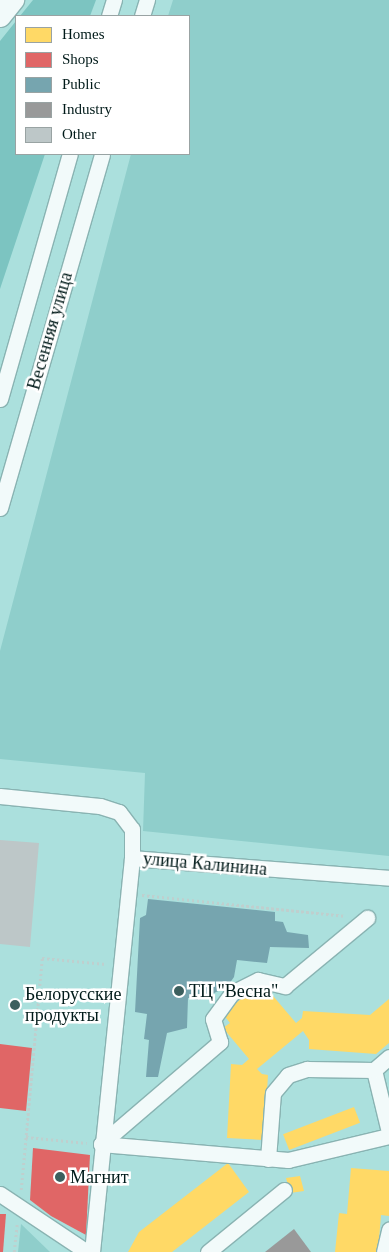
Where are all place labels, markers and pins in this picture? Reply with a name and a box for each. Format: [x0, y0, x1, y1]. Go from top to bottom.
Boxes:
place label: ТЦ "Весна" [189, 980, 278, 1002]
place label: Белорусские продукты [25, 984, 121, 1026]
marker: ТЦ "Весна" [173, 985, 185, 997]
marker: Белорусские продукты [9, 999, 21, 1011]
place label: Магнит [70, 1166, 129, 1188]
marker: Магнит [54, 1171, 66, 1183]

